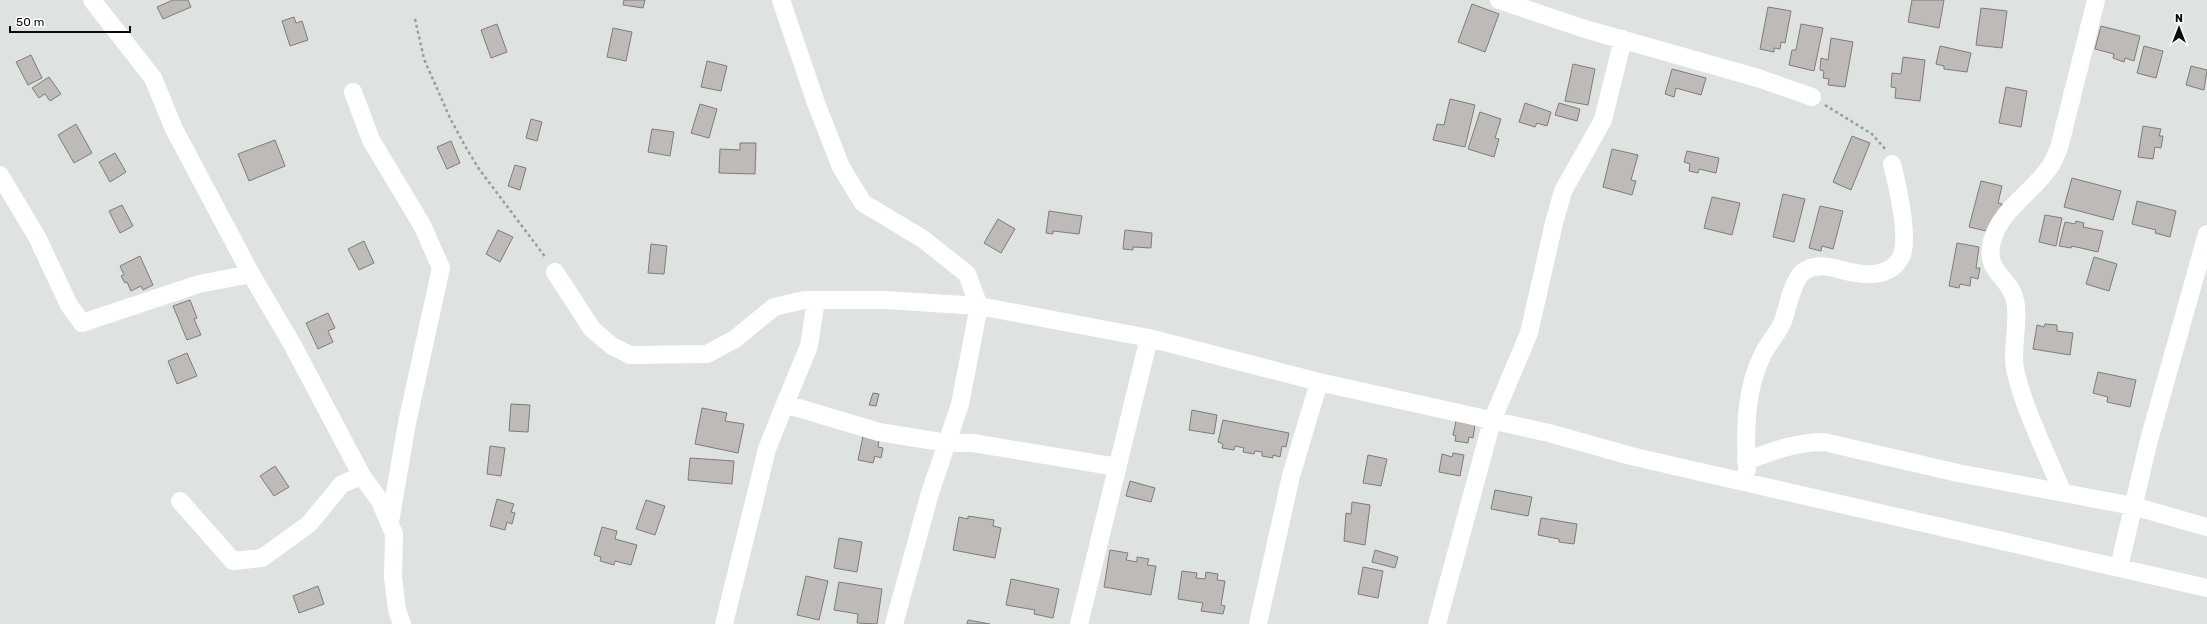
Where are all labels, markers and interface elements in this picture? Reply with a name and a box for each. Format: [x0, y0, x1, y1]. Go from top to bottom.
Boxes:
scale bar [10, 8, 130, 34]
north arrow [2159, 8, 2199, 48]
text: N [2175, 12, 2183, 25]
text: 50 m [16, 15, 44, 29]

